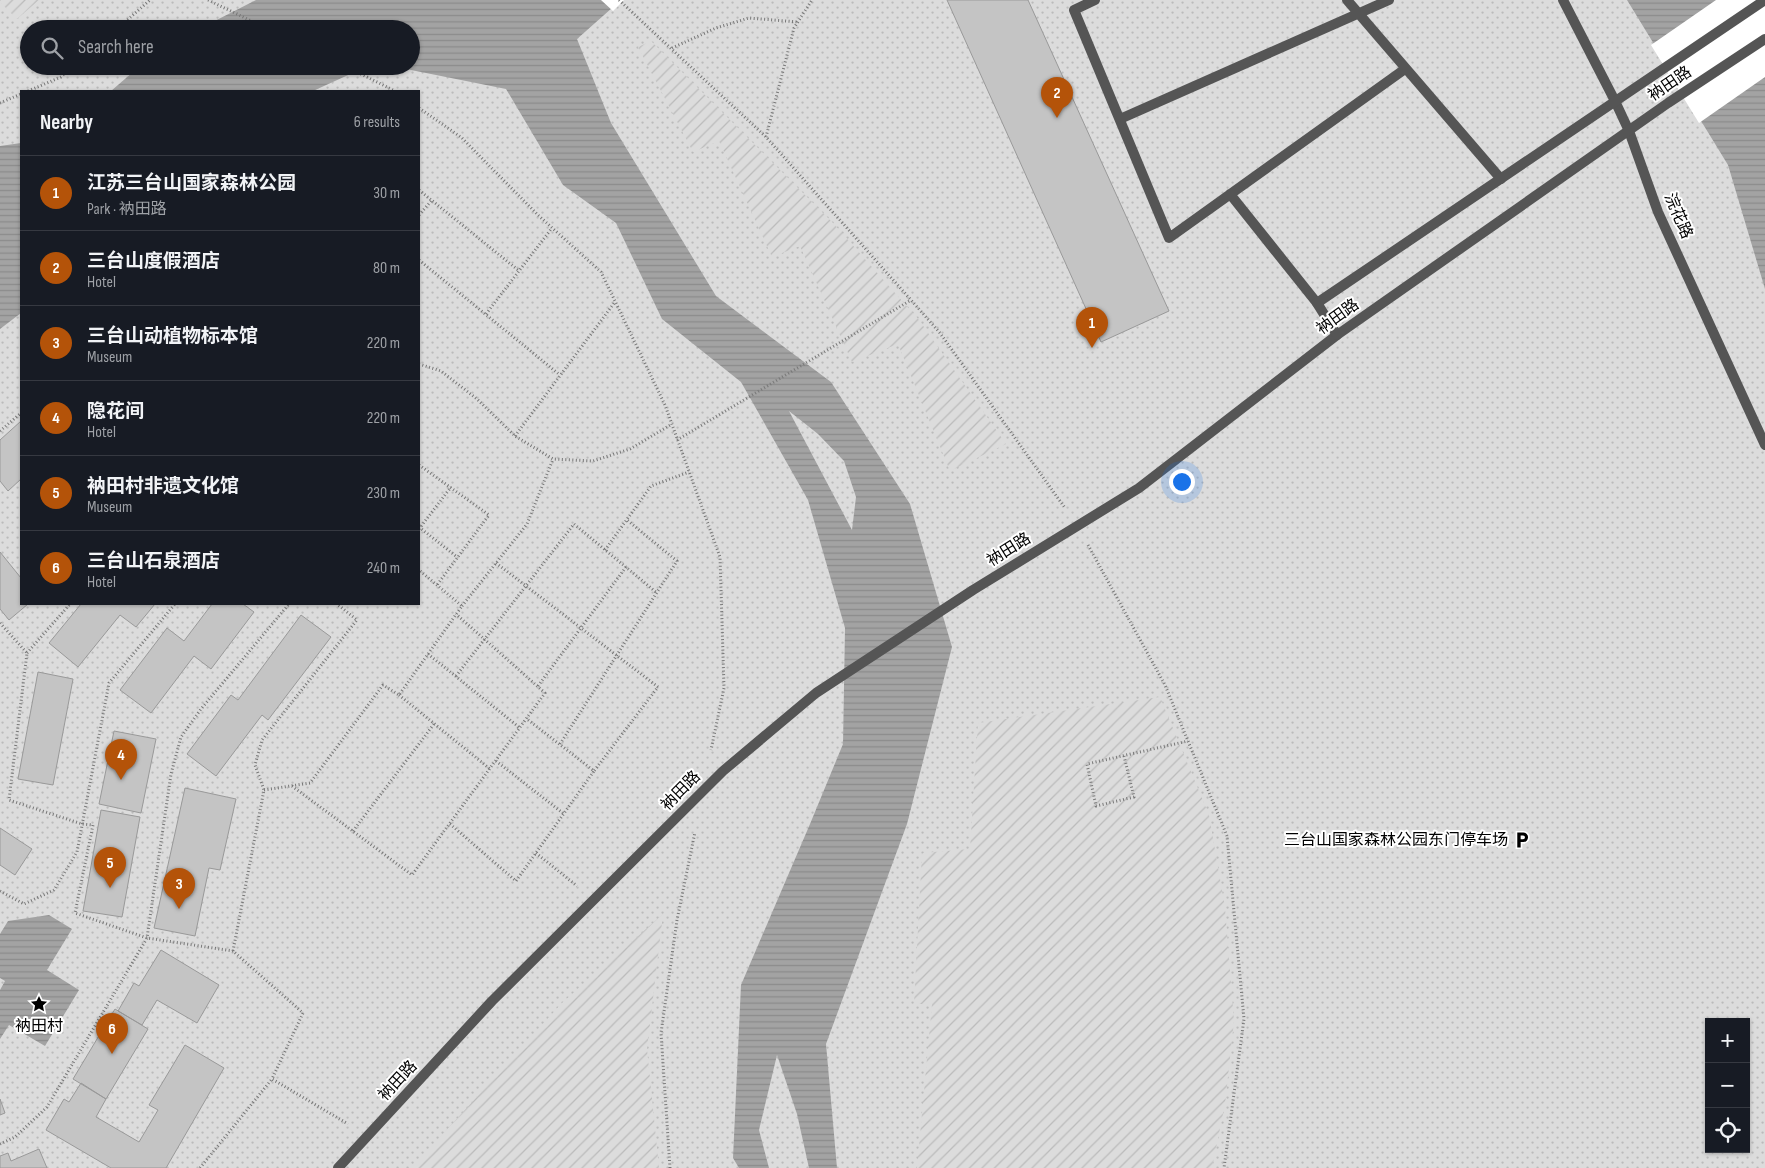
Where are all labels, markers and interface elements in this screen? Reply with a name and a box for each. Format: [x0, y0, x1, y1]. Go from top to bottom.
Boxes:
search box [20, 20, 420, 75]
icon: search [38, 34, 66, 62]
text: Search here [78, 36, 154, 59]
street label: 衲田路 [1645, 63, 1695, 105]
pin: 2 [1041, 77, 1073, 118]
text: Nearby [40, 110, 93, 135]
text: 6 results [354, 113, 400, 132]
text: 江苏三台山国家森林公园 [87, 172, 296, 195]
text: 1 [53, 184, 59, 203]
text: 30 m [373, 184, 400, 203]
street label: 浣花路 [1660, 190, 1696, 242]
text: Park · 衲田路 [87, 200, 167, 219]
text: 三台山度假酒店 [87, 250, 220, 273]
text: 2 [52, 259, 60, 278]
text: 80 m [373, 259, 400, 278]
text: Hotel [87, 273, 116, 292]
street label: 衲田路 [1313, 295, 1363, 339]
pin: 1 [1076, 307, 1108, 348]
text: 三台山动植物标本馆 [87, 325, 258, 348]
text: 3 [52, 334, 60, 353]
text: 220 m [367, 334, 400, 353]
text: Museum [87, 348, 132, 367]
text: 隐花间 [87, 400, 144, 423]
text: 4 [52, 409, 60, 428]
text: 220 m [367, 409, 400, 428]
text: Hotel [87, 423, 116, 442]
your location [1169, 469, 1195, 495]
text: 衲田村非遗文化馆 [87, 475, 239, 498]
text: 5 [52, 484, 60, 503]
text: 230 m [367, 484, 400, 503]
text: Museum [87, 498, 132, 517]
street label: 衲田路 [984, 529, 1034, 571]
text: 三台山石泉酒店 [87, 550, 220, 573]
text: 6 [52, 559, 60, 578]
text: 240 m [367, 559, 400, 578]
text: Hotel [87, 573, 116, 592]
pin: 4 [105, 739, 137, 780]
street label: 衲田路 [657, 767, 705, 815]
parking icon: 三台山国家森林公园东门停车场 [1512, 830, 1532, 850]
place label: 三台山国家森林公园东门停车场 [1284, 831, 1508, 850]
pin: 5 [94, 847, 126, 888]
pin: 3 [163, 868, 195, 909]
place icon: 衲田村 [29, 994, 49, 1014]
pin: 6 [96, 1013, 128, 1054]
place label: 衲田村 [15, 1017, 63, 1036]
map controls [1705, 1018, 1750, 1153]
button: + [1705, 1018, 1750, 1063]
street label: 衲田路 [375, 1057, 421, 1105]
button: − [1705, 1063, 1750, 1108]
button: locate [1705, 1108, 1750, 1153]

